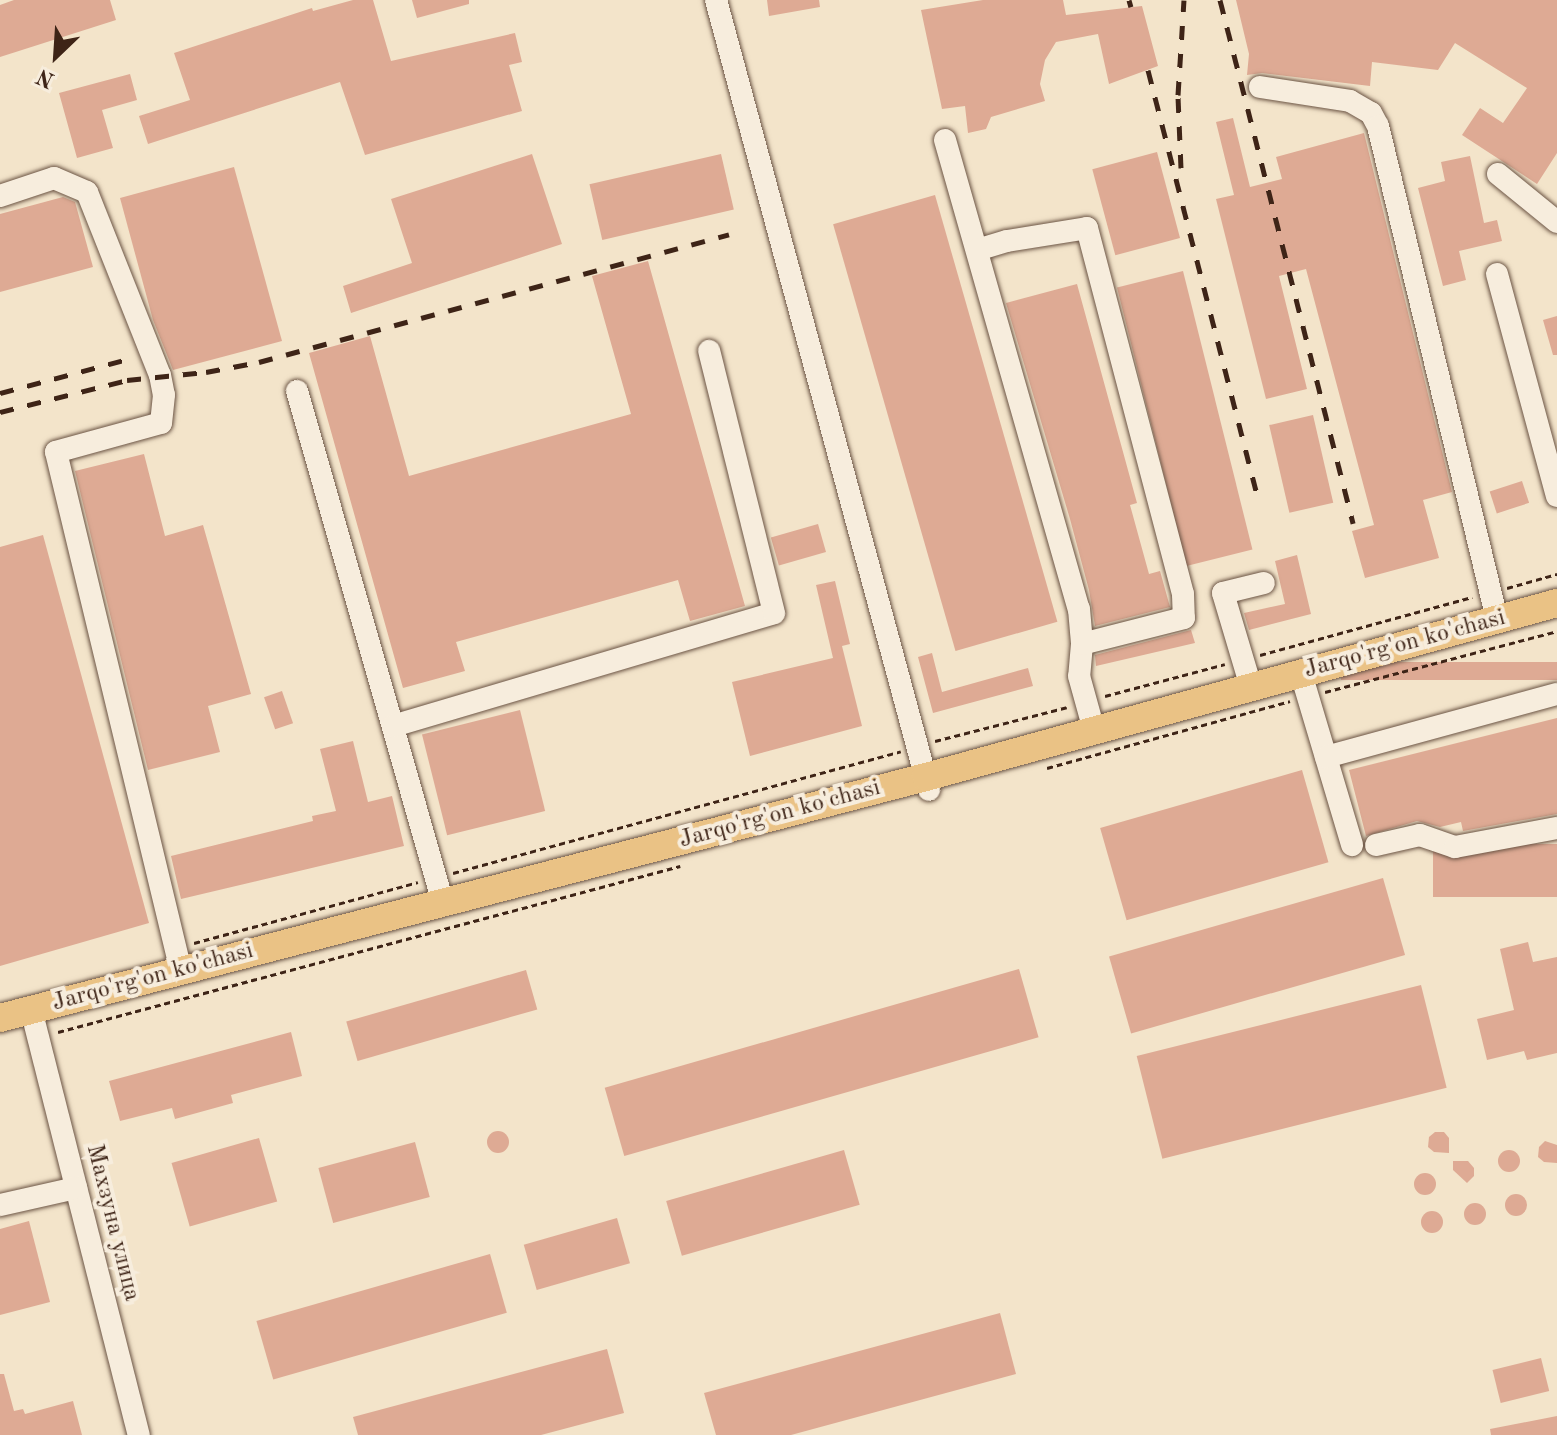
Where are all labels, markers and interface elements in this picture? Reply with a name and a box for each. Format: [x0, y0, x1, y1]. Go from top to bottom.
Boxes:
north arrow [16, 16, 96, 96]
text: N [34, 64, 58, 91]
street label: Jarqo'rg'on ko'chasi [1301, 604, 1509, 686]
street label: Jarqo'rg'on ko'chasi [676, 774, 884, 856]
street label: Jarqo'rg'on ko'chasi [49, 937, 257, 1019]
street label: Махзуна улица [79, 1142, 145, 1304]

